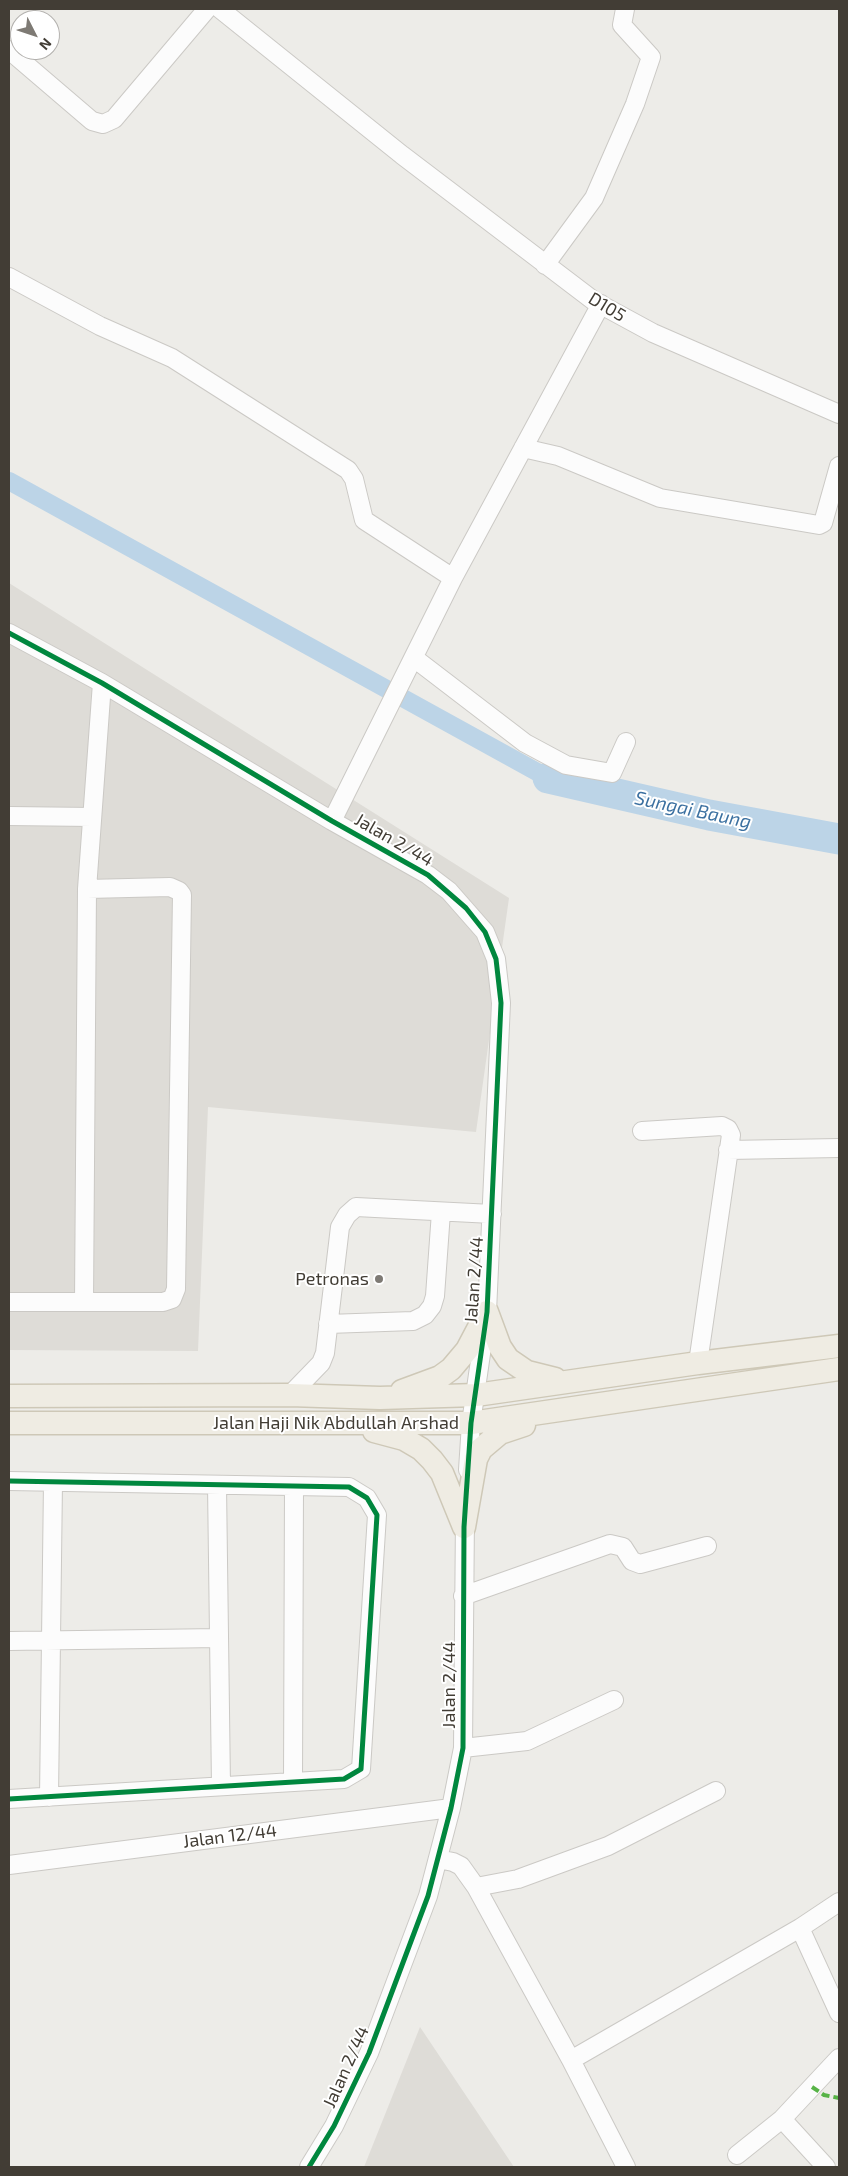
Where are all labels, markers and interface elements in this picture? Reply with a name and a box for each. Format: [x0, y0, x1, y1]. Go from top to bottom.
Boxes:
north arrow [10, 10, 60, 60]
text: N [36, 35, 56, 54]
street label: D105 [584, 288, 630, 326]
water label: Sungai Baung [633, 787, 753, 833]
street label: Jalan 2/44 [351, 809, 437, 871]
street label: Jalan 2/44 [460, 1236, 488, 1324]
place label: Petronas [295, 1268, 369, 1290]
marker: Petronas [373, 1273, 385, 1285]
street label: Jalan Haji Nik Abdullah Arshad [213, 1412, 459, 1434]
street label: Jalan 2/44 [438, 1641, 460, 1729]
street label: Jalan 12/44 [182, 1820, 278, 1852]
street label: Jalan 2/44 [318, 2023, 374, 2111]

